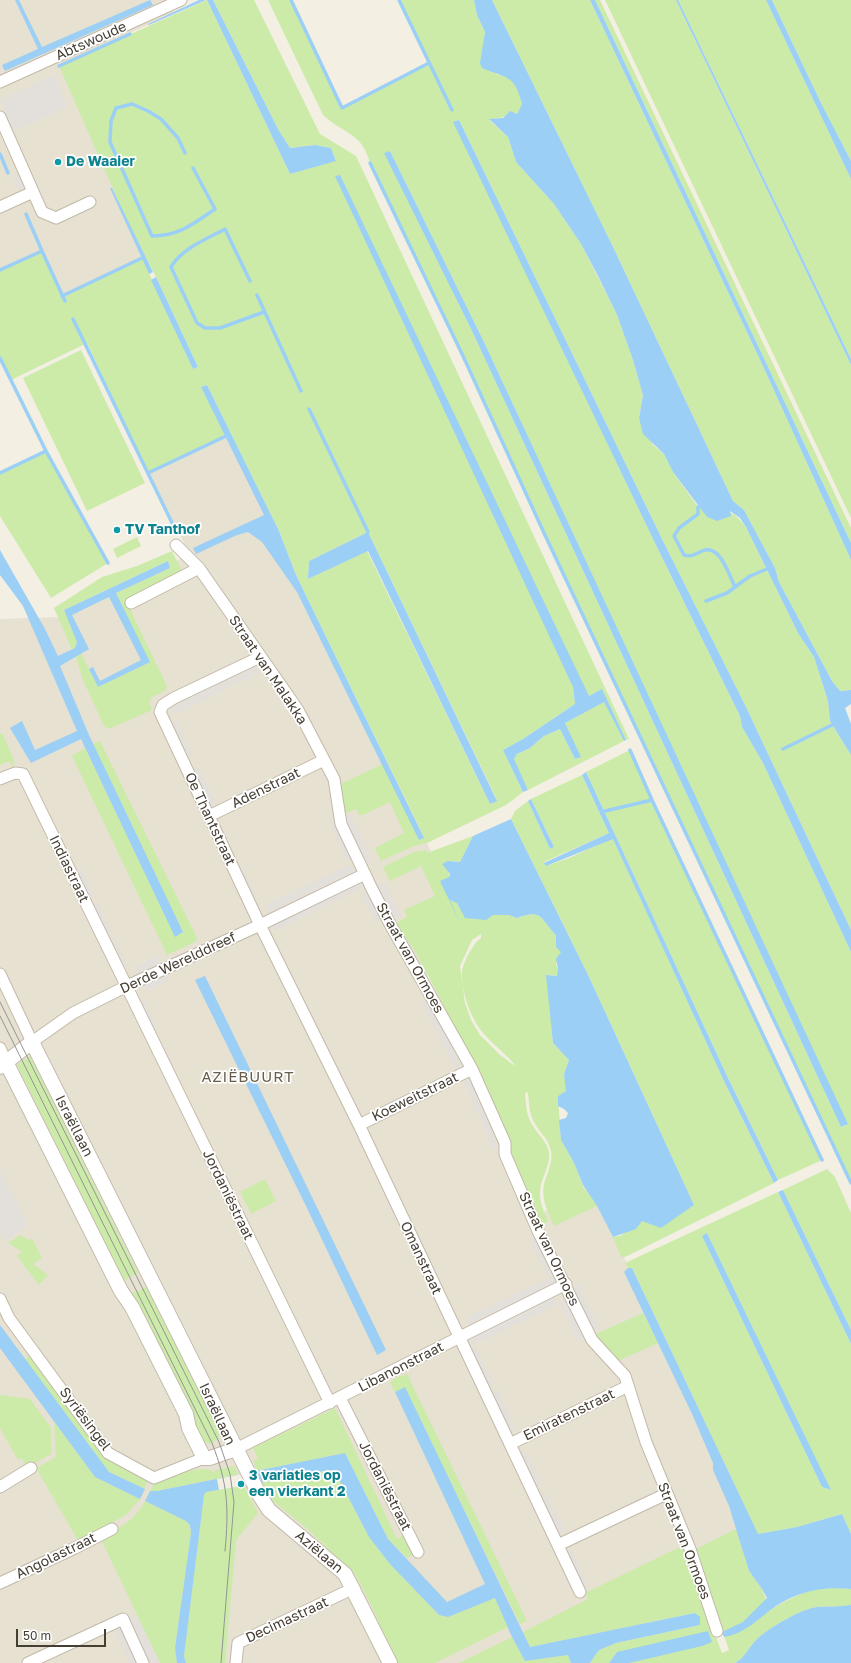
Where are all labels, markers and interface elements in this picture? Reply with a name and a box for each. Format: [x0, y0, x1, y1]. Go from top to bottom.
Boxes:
street label: Abtswoude [53, 18, 129, 64]
place label: De Waaier [66, 154, 135, 170]
marker: De Waaier [53, 157, 63, 167]
place label: TV Tanthof [125, 522, 200, 538]
marker: TV Tanthof [112, 525, 122, 535]
street label: Straat van Malakka [225, 612, 311, 728]
street label: Adenstraat [229, 764, 303, 812]
street label: Oe Thantstraat [181, 770, 239, 868]
street label: Indiastraat [45, 833, 93, 905]
street label: Straat van Ormoes [373, 900, 447, 1016]
street label: Derde Werelddreef [117, 929, 239, 997]
district label: AZIËBUURT [201, 1068, 295, 1086]
street label: Koeweitstraat [369, 1069, 461, 1125]
street label: Israëllaan [51, 1093, 97, 1159]
street label: Jordaniëstraat [199, 1147, 257, 1243]
street label: Straat van Ormoes [515, 1189, 583, 1309]
street label: Omanstraat [397, 1219, 445, 1297]
street label: Libanonstraat [356, 1338, 446, 1396]
street label: Israëllaan [195, 1380, 239, 1448]
street label: Syriësingel [56, 1384, 114, 1454]
street label: Emiratenstraat [521, 1386, 617, 1444]
street label: Jordaniëstraat [355, 1438, 415, 1534]
place label: 3 variaties op een vierkant 2 [249, 1468, 346, 1500]
marker: 3 variaties op een vierkant 2 [236, 1479, 246, 1489]
street label: Straat van Ormoes [654, 1480, 714, 1602]
street label: Aziëlaan [292, 1527, 346, 1577]
street label: Angolastraat [13, 1529, 99, 1583]
street label: Decimastraat [243, 1594, 331, 1646]
scale bar [18, 1621, 108, 1647]
text: 50 m [23, 1628, 51, 1643]

